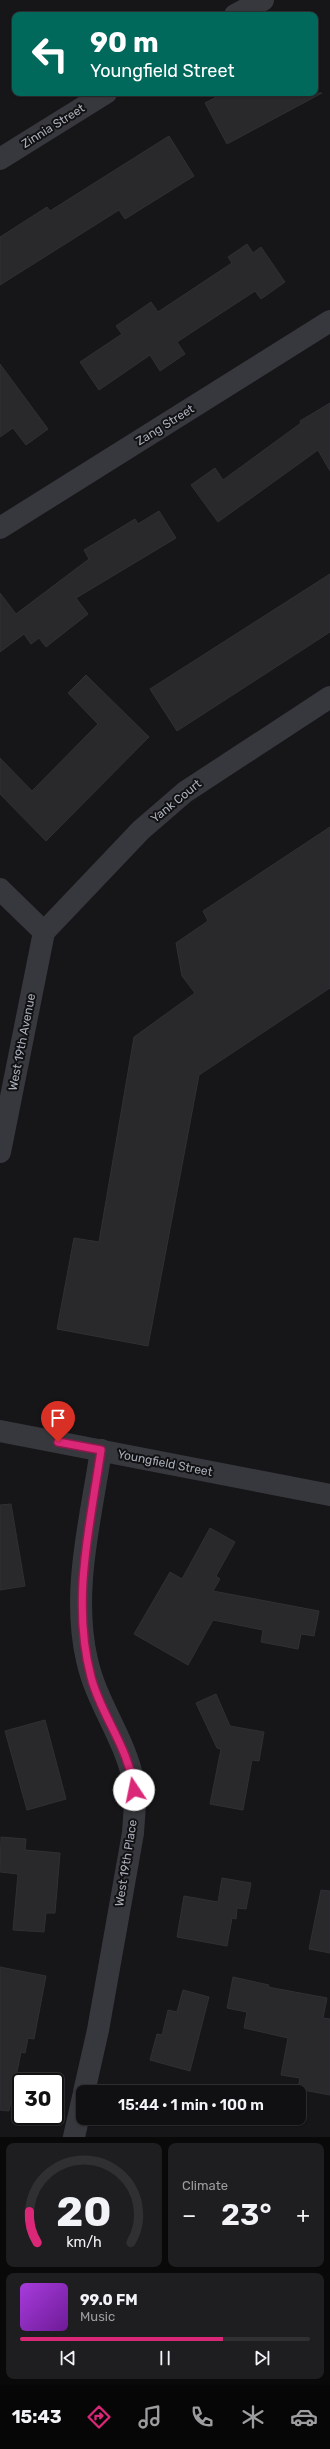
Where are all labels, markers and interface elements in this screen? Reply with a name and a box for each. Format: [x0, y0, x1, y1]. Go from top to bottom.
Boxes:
text: 90 m [90, 26, 159, 59]
icon: left [24, 28, 76, 80]
text: Youngfield Street [90, 60, 234, 82]
street label: Zinnia Street [19, 101, 87, 151]
street label: Zang Street [133, 401, 197, 448]
street label: Yank Court [148, 776, 204, 826]
street label: West 19th Avenue [6, 992, 38, 1092]
pin [41, 1401, 75, 1442]
icon: arrive [47, 1407, 69, 1429]
street label: Youngfield Street [116, 1447, 214, 1479]
position arrow [113, 1769, 155, 1811]
street label: West 19th Place [112, 1818, 140, 1907]
speed limit sign: 30 [12, 2073, 64, 2125]
text: 15:44 · 1 min · 100 m [118, 2096, 264, 2114]
text: Climate [182, 2178, 228, 2193]
text: 20 [56, 2187, 112, 2236]
text: 23° [221, 2197, 272, 2233]
text: − [182, 2202, 196, 2229]
text: + [296, 2202, 310, 2229]
text: km/h [66, 2234, 102, 2251]
text: 99.0 FM [80, 2291, 138, 2309]
text: Music [80, 2309, 115, 2324]
icon: previous [57, 2347, 79, 2369]
icon: pause [154, 2347, 176, 2369]
icon: next [251, 2347, 273, 2369]
icon: directions [85, 2403, 113, 2431]
icon: music [136, 2403, 164, 2431]
icon: phone [188, 2403, 216, 2431]
icon: climate [239, 2403, 267, 2431]
icon: car [290, 2403, 318, 2431]
text: 15:43 [12, 2406, 62, 2428]

